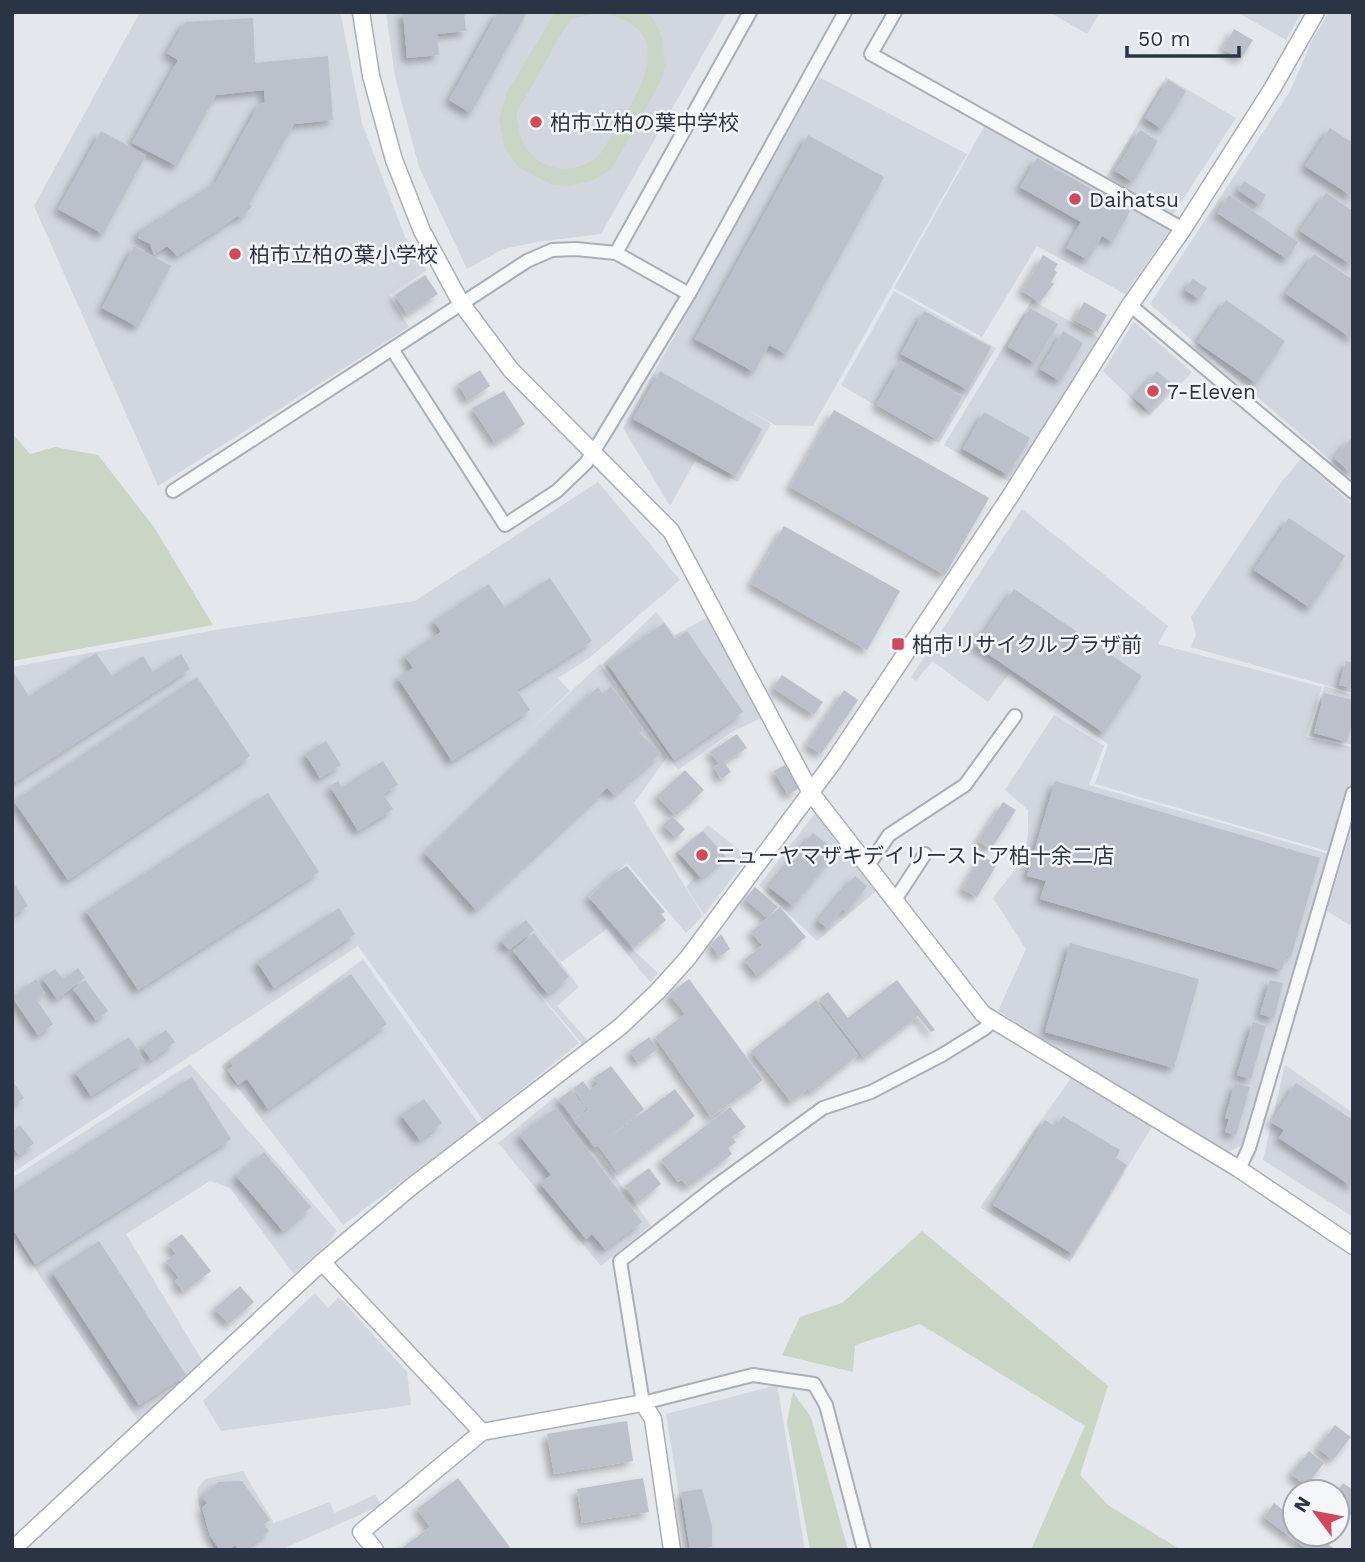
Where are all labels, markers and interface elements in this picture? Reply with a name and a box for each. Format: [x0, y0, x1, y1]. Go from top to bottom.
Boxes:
scale bar [1127, 14, 1239, 58]
text: 50 m [1138, 26, 1190, 51]
place label: 柏市立柏の葉中学校 [550, 110, 739, 135]
marker: 柏市立柏の葉中学校 [528, 114, 544, 130]
place label: Daihatsu [1089, 187, 1179, 212]
marker: Daihatsu [1067, 191, 1083, 207]
place label: 柏市立柏の葉小学校 [249, 242, 438, 267]
marker: 柏市立柏の葉小学校 [227, 246, 243, 262]
place label: 7-Eleven [1167, 379, 1256, 404]
marker: 7-Eleven [1145, 383, 1161, 399]
place label: 柏市リサイクルプラザ前 [912, 632, 1142, 657]
marker: 柏市リサイクルプラザ前 [890, 636, 906, 652]
place label: ニューヤマザキデイリーストア柏十余二店 [716, 843, 1114, 868]
marker: ニューヤマザキデイリーストア柏十余二店 [694, 847, 710, 863]
north arrow [1281, 1478, 1351, 1548]
text: N [1289, 1492, 1315, 1516]

